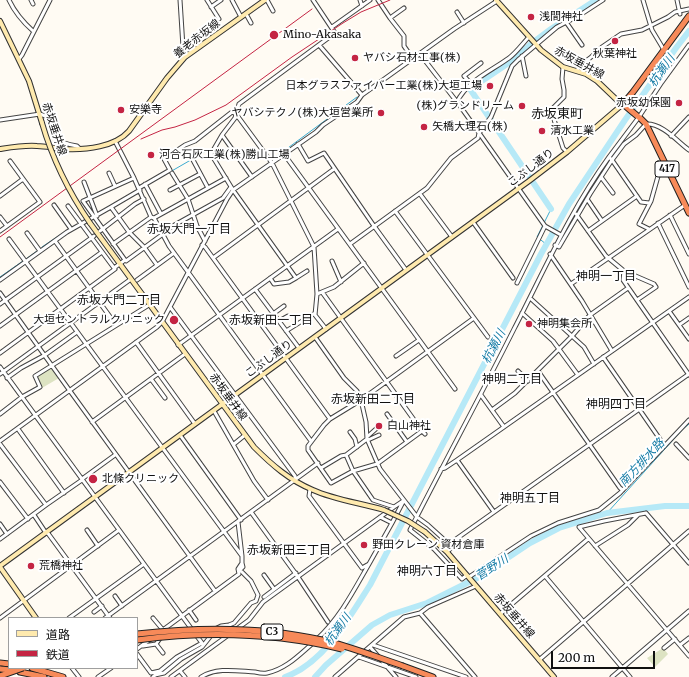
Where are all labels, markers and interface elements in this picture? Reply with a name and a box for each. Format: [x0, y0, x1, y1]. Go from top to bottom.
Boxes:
place label: 浅間神社 [539, 10, 583, 24]
marker: 浅間神社 [526, 12, 536, 22]
street label: 養老赤坂線 [171, 17, 223, 61]
place label: Mino-Akasaka [283, 28, 361, 42]
marker: Mino-Akasaka [268, 29, 280, 41]
marker: 秋葉神社 [610, 36, 620, 46]
street label: 赤坂垂井線 [552, 44, 606, 82]
place label: 秋葉神社 [593, 47, 637, 61]
place label: ヤバシ石材工事(株) [363, 51, 460, 65]
water label: 杭瀬川 [646, 52, 678, 90]
marker: ヤバシ石材工事(株) [350, 53, 360, 63]
place label: 日本グラスファイバー工業(株)大垣工場 [286, 79, 482, 93]
marker: 日本グラスファイバー工業(株)大垣工場 [485, 81, 495, 91]
place label: 赤坂幼保園 [616, 96, 671, 110]
marker: 赤坂幼保園 [674, 98, 684, 108]
place label: (株)グランドリーム [417, 99, 514, 113]
street label: 赤坂垂井線 [39, 101, 69, 157]
marker: (株)グランドリーム [517, 101, 527, 111]
place label: 安樂寺 [129, 103, 162, 117]
marker: 安樂寺 [116, 105, 126, 115]
place label: ヤバシテクノ(株)大垣営業所 [232, 106, 373, 120]
district label: 赤坂東町 [531, 106, 583, 122]
marker: ヤバシテクノ(株)大垣営業所 [376, 108, 386, 118]
place label: 矢橋大理石(株) [432, 120, 507, 134]
marker: 矢橋大理石(株) [419, 122, 429, 132]
place label: 清水工業 [550, 124, 594, 138]
marker: 清水工業 [537, 126, 547, 136]
street label: こぶし通り [505, 146, 557, 190]
place label: 河合石灰工業(株)勝山工場 [159, 148, 289, 162]
marker: 河合石灰工業(株)勝山工場 [146, 150, 156, 160]
road number: 417 [655, 161, 679, 177]
district label: 赤坂大門一丁目 [147, 223, 231, 237]
district label: 神明一丁目 [576, 270, 636, 284]
district label: 赤坂大門二丁目 [77, 294, 161, 308]
place label: 大垣セントラルクリニック [33, 313, 165, 327]
marker: 大垣セントラルクリニック [168, 314, 180, 326]
district label: 赤坂新田一丁目 [229, 314, 313, 328]
place label: 神明集会所 [537, 317, 592, 331]
marker: 神明集会所 [524, 319, 534, 329]
water label: 杭瀬川 [479, 328, 509, 366]
street label: こぶし通り [243, 337, 295, 381]
street label: 赤坂垂井線 [206, 371, 250, 423]
district label: 神明二丁目 [482, 373, 542, 387]
district label: 赤坂新田二丁目 [331, 393, 415, 407]
district label: 神明四丁目 [586, 398, 646, 412]
place label: 白山神社 [387, 419, 431, 433]
marker: 白山神社 [374, 421, 384, 431]
water label: 南方排水路 [616, 436, 668, 490]
place label: 北條クリニック [102, 472, 179, 486]
marker: 北條クリニック [87, 473, 99, 485]
district label: 神明五丁目 [500, 492, 560, 506]
place label: 野田クレーン 資材倉庫 [372, 538, 485, 552]
marker: 野田クレーン 資材倉庫 [359, 540, 369, 550]
district label: 赤坂新田三丁目 [247, 544, 331, 558]
water label: 菅野川 [473, 552, 511, 584]
place label: 荒橋神社 [39, 559, 83, 573]
marker: 荒橋神社 [26, 561, 36, 571]
district label: 神明六丁目 [397, 565, 457, 579]
street label: 赤坂垂井線 [491, 591, 537, 641]
water label: 杭瀬川 [322, 611, 354, 649]
legend [8, 617, 138, 669]
road number: C3 [261, 624, 283, 640]
text: 道路 [46, 627, 70, 642]
scale bar [553, 643, 657, 669]
text: 鉄道 [46, 647, 70, 662]
text: 200 m [558, 650, 595, 665]

